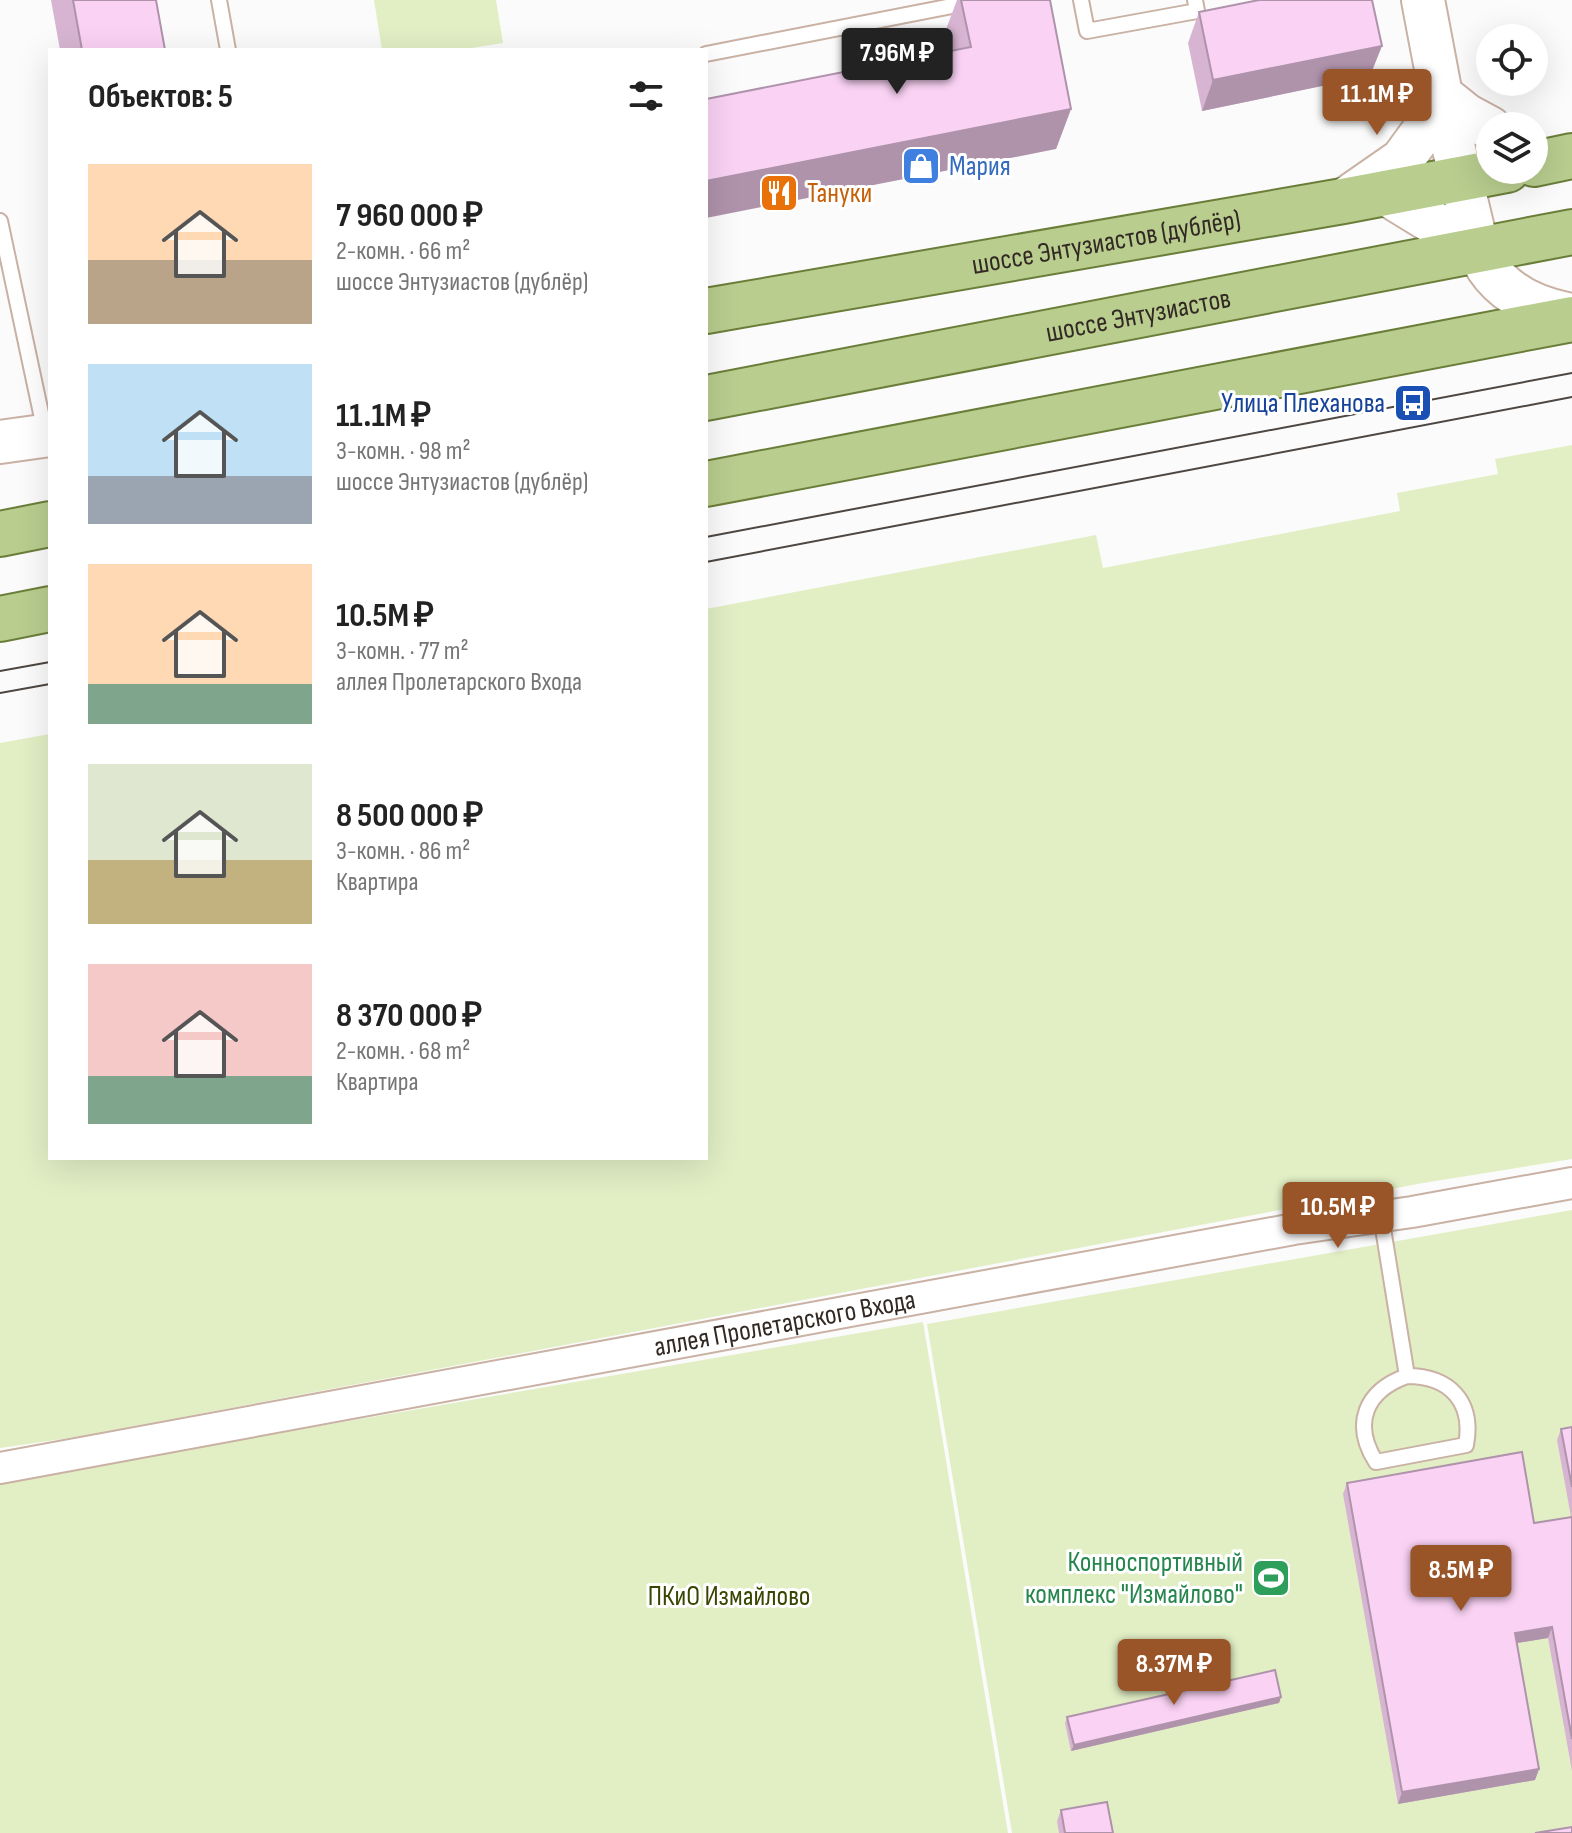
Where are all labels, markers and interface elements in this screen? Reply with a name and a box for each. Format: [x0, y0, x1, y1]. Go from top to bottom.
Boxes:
map controls [1476, 24, 1548, 184]
button: locate [1476, 24, 1548, 96]
pin: 7.96M ₽ [823, 28, 971, 96]
text: 7.96M ₽ [860, 38, 934, 69]
pin: 11.1M ₽ [1303, 69, 1451, 137]
icon: filters [624, 74, 668, 118]
text: Объектов: 5 [88, 76, 233, 117]
text: 11.1M ₽ [1341, 79, 1413, 110]
button: layers [1476, 112, 1548, 184]
shop icon: Мария [900, 145, 942, 187]
place label: Мария [949, 150, 1011, 183]
restaurant icon: Тануки [758, 172, 800, 214]
place label: Тануки [807, 177, 872, 210]
text: 7 960 000 ₽ [336, 195, 483, 236]
icon: home [152, 196, 248, 292]
street label: шоссе Энтузиастов (дублёр) [969, 203, 1243, 281]
text: 2-комн. · 66 m² [336, 236, 470, 267]
text: шоссе Энтузиастов (дублёр) [336, 267, 588, 298]
street label: шоссе Энтузиастов [1043, 281, 1233, 349]
bus stop icon: Улица Плеханова [1392, 382, 1434, 424]
place label: Улица Плеханова [1221, 387, 1385, 420]
text: 11.1M ₽ [336, 395, 431, 436]
icon: home [152, 396, 248, 492]
text: 3-комн. · 98 m² [336, 436, 471, 467]
text: шоссе Энтузиастов (дублёр) [336, 467, 588, 498]
text: 10.5M ₽ [336, 595, 434, 636]
icon: home [152, 596, 248, 692]
text: 3-комн. · 77 m² [336, 636, 468, 667]
text: аллея Пролетарского Входа [336, 667, 582, 698]
text: 8 500 000 ₽ [336, 795, 484, 836]
icon: home [152, 796, 248, 892]
text: 3-комн. · 86 m² [336, 836, 470, 867]
text: Квартира [336, 867, 419, 898]
text: 8 370 000 ₽ [336, 995, 482, 1036]
icon: home [152, 996, 248, 1092]
text: 2-комн. · 68 m² [336, 1036, 470, 1067]
text: Квартира [336, 1067, 419, 1098]
pin: 10.5M ₽ [1264, 1182, 1412, 1250]
text: 10.5M ₽ [1301, 1192, 1375, 1223]
street label: аллея Пролетарского Входа [651, 1283, 918, 1363]
pin: 8.5M ₽ [1396, 1545, 1526, 1613]
place label: Конноспортивный комплекс "Измайлово" [1025, 1546, 1243, 1611]
text: 8.5M ₽ [1428, 1555, 1494, 1586]
sports icon: Конноспортивный комплекс "Измайлово" [1250, 1557, 1292, 1599]
park label: ПКиО Измайлово [648, 1580, 810, 1613]
pin: 8.37M ₽ [1100, 1639, 1248, 1707]
text: 8.37M ₽ [1136, 1649, 1212, 1680]

